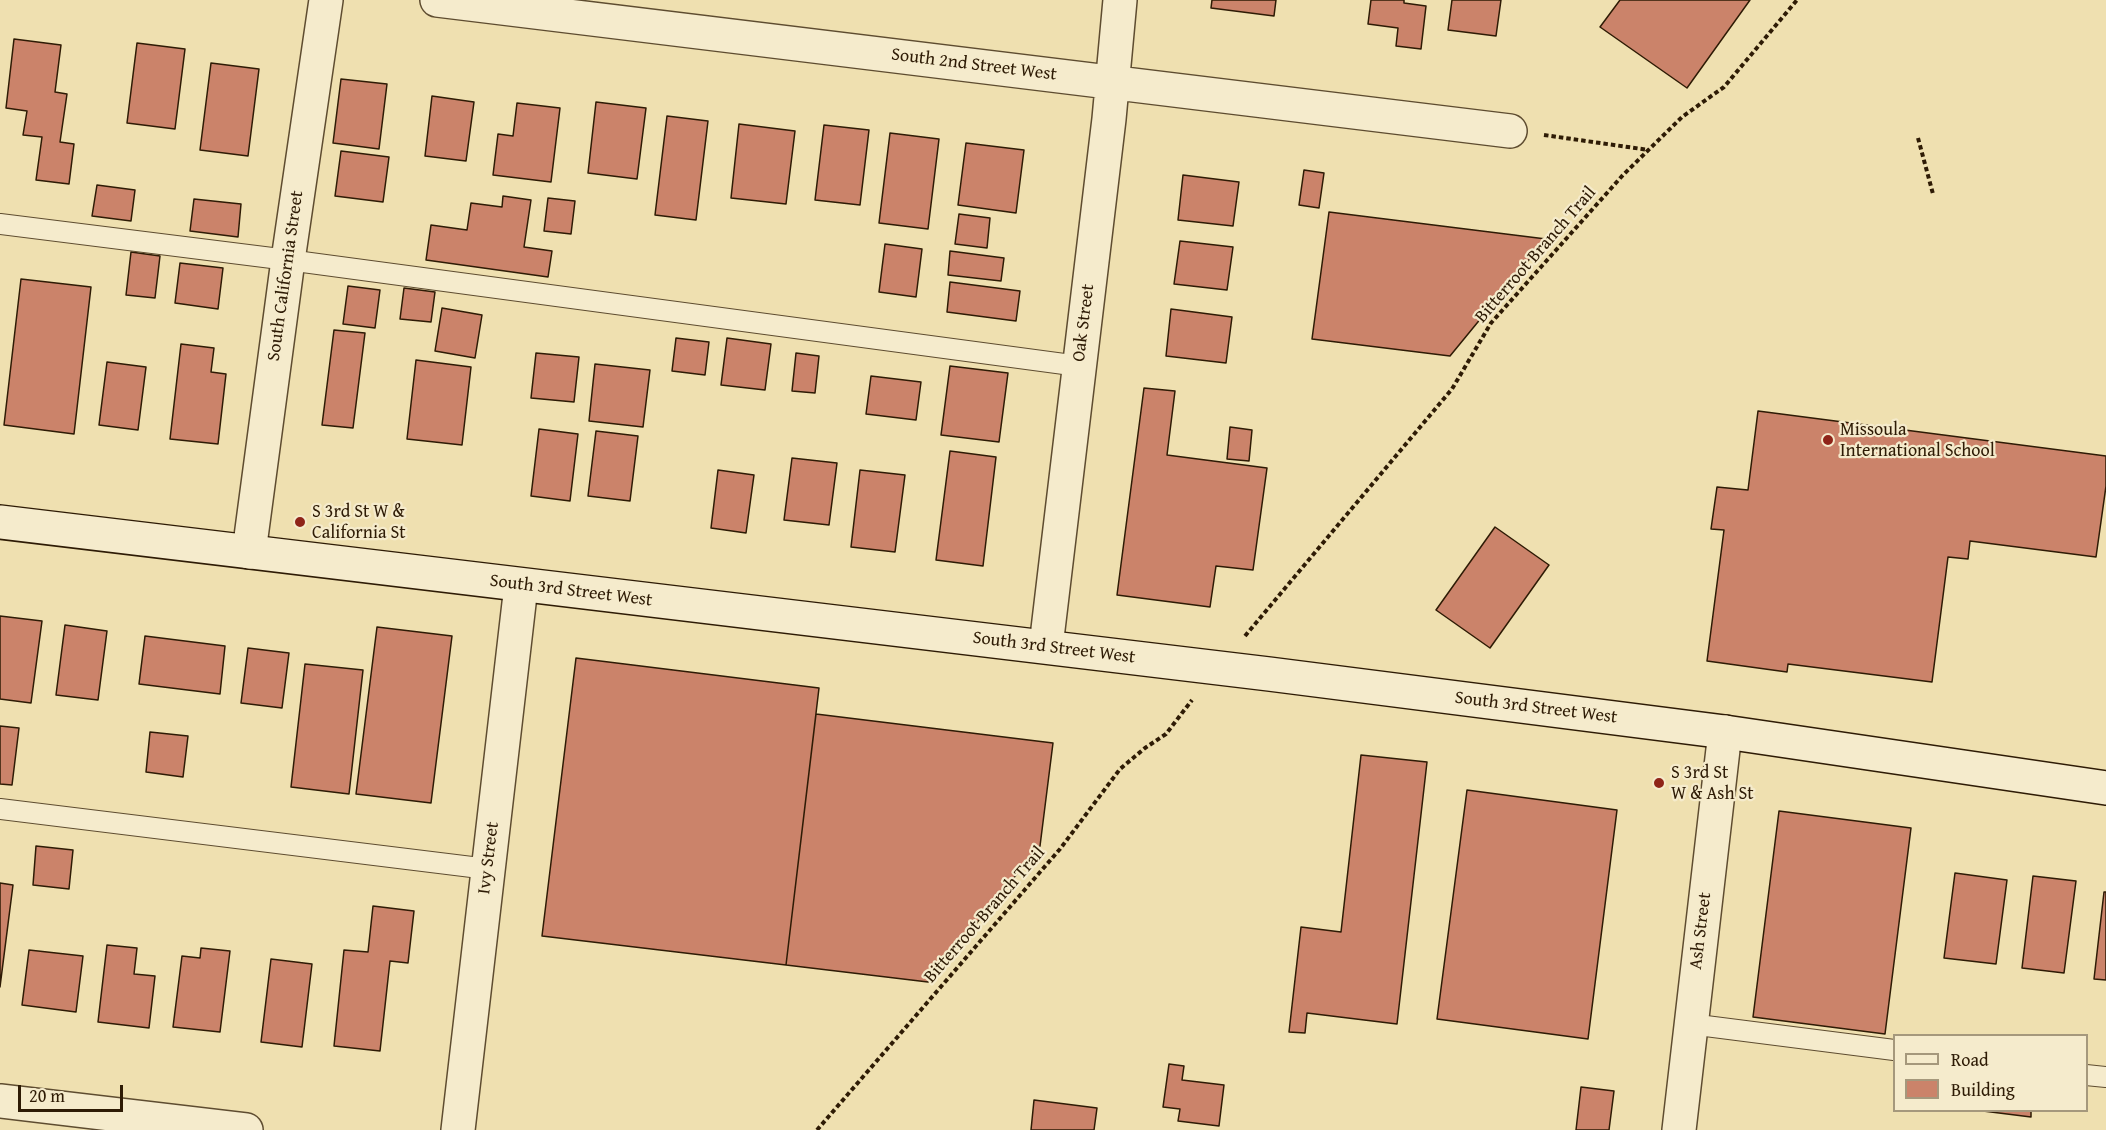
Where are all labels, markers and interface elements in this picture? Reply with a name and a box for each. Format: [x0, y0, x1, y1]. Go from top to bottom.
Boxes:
street label: South 2nd Street West [890, 44, 1058, 86]
street label: Bitterroot Branch Trail [1471, 182, 1601, 328]
street label: South California Street [263, 189, 309, 363]
street label: Oak Street [1069, 283, 1099, 363]
place label: Missoula International School [1840, 419, 1995, 462]
marker: Missoula International School [1821, 433, 1835, 447]
place label: S 3rd St W & California St [312, 501, 406, 544]
marker: S 3rd St W & California St [293, 515, 307, 529]
street label: South 3rd Street West [488, 570, 654, 612]
street label: South 3rd Street West [971, 627, 1137, 669]
street label: South 3rd Street West [1453, 687, 1619, 729]
place label: S 3rd St W & Ash St [1671, 762, 1754, 804]
marker: S 3rd St W & Ash St [1652, 776, 1666, 790]
street label: Ivy Street [474, 820, 504, 896]
street label: Bitterroot Branch Trail [920, 842, 1050, 988]
street label: Ash Street [1686, 891, 1716, 971]
legend [1893, 1034, 2088, 1112]
text: Road [1951, 1046, 1989, 1073]
scale bar [21, 1073, 126, 1111]
text: Building [1951, 1076, 2015, 1103]
text: 20 m [29, 1082, 65, 1109]

